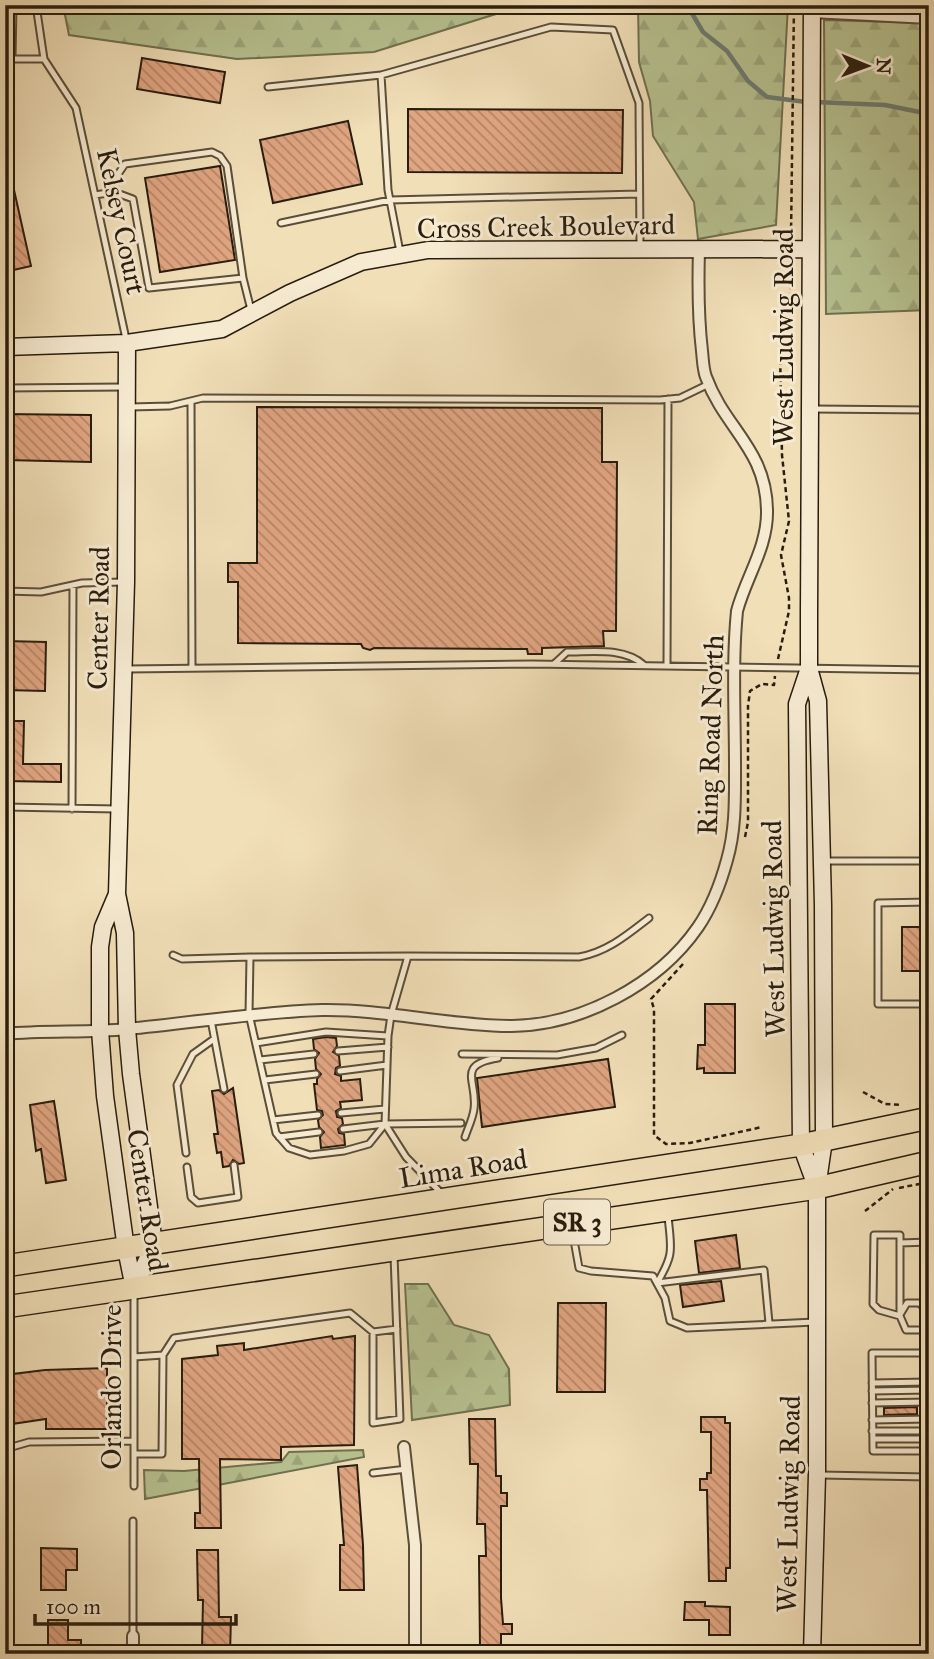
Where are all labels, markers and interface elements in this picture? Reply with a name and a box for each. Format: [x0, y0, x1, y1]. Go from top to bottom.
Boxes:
north arrow [832, 32, 902, 102]
text: N [872, 58, 895, 75]
street label: Kelsey Court [89, 145, 154, 297]
street label: Cross Creek Boulevard [417, 207, 675, 246]
street label: West Ludwig Road [766, 228, 801, 446]
street label: Center Road [80, 546, 117, 690]
street label: Ring Road North [690, 634, 732, 836]
street label: West Ludwig Road [754, 820, 793, 1038]
street label: Center Road [119, 1126, 176, 1274]
street label: Lima Road [396, 1141, 530, 1196]
road number: SR 3 [544, 1200, 610, 1245]
street label: Orlando Drive [94, 1304, 129, 1470]
street label: West Ludwig Road [769, 1395, 808, 1613]
scale bar [35, 1582, 236, 1626]
text: 100 m [46, 1594, 101, 1620]

